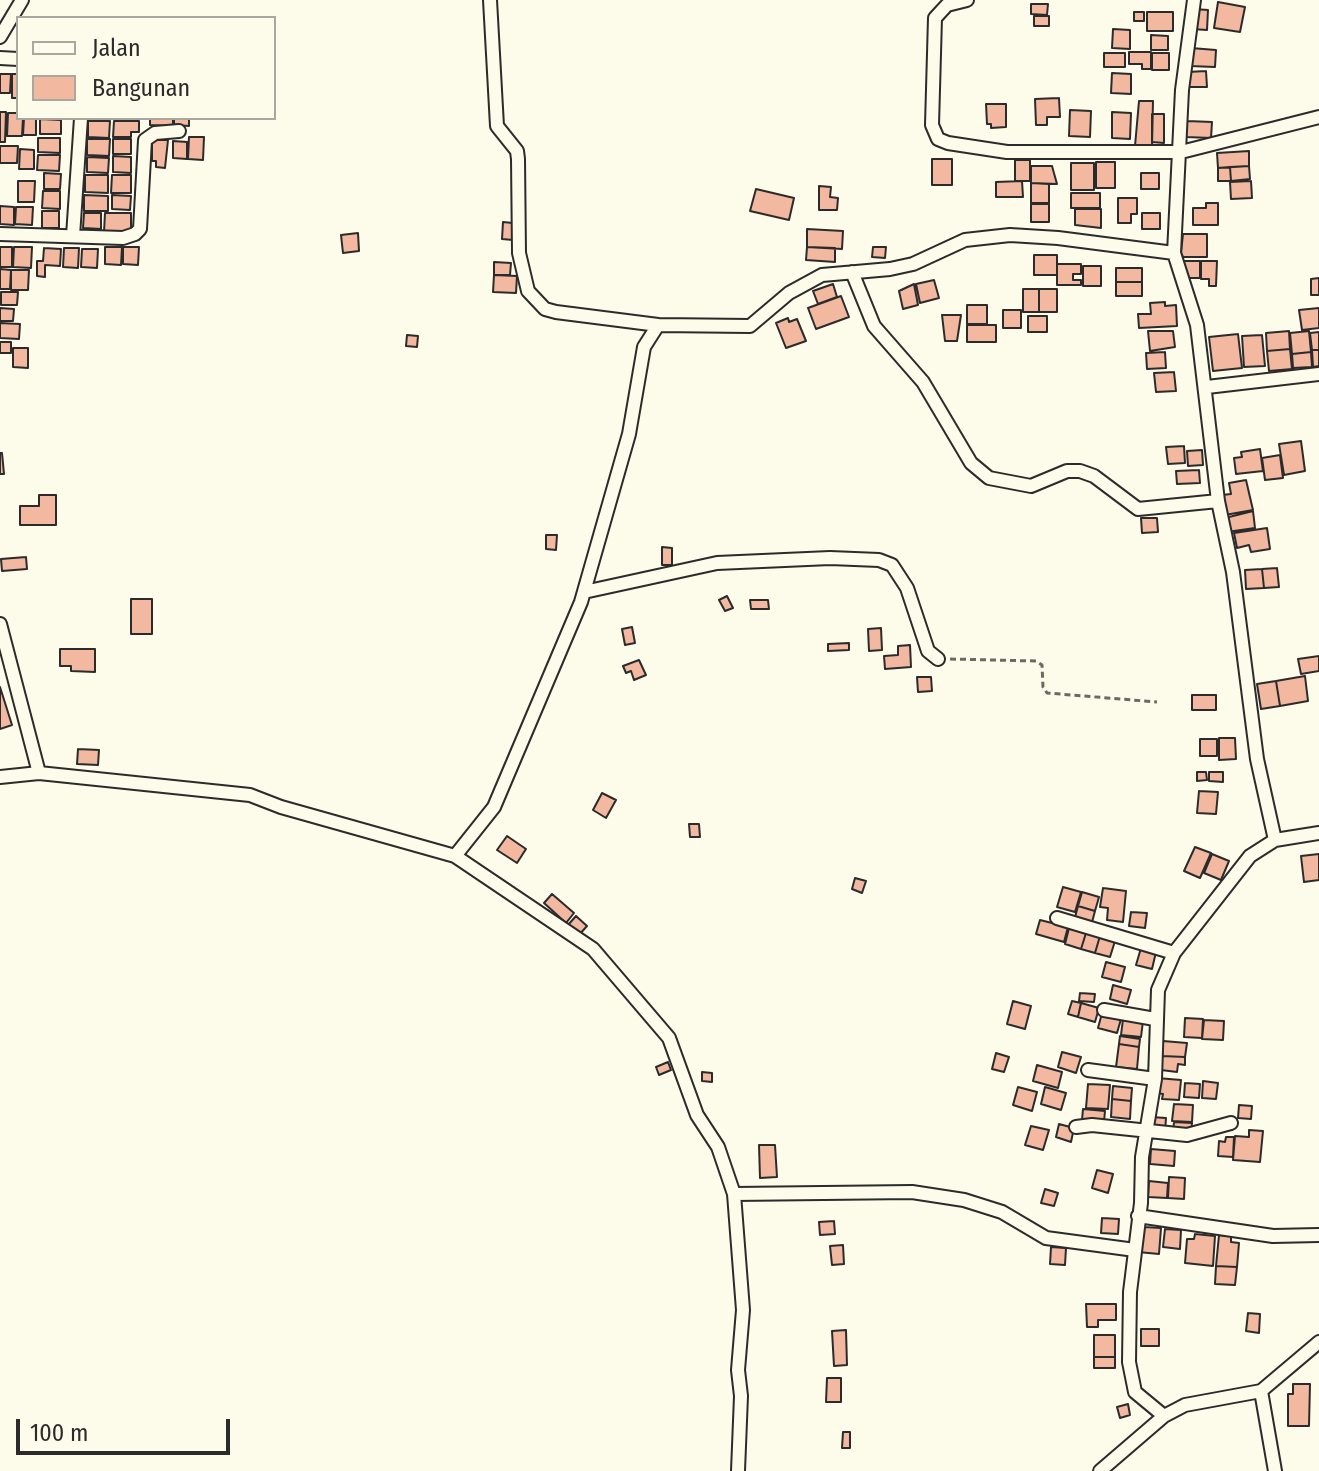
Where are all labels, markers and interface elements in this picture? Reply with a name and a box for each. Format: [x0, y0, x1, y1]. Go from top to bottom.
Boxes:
legend [16, 16, 276, 120]
text: Jalan [92, 34, 141, 62]
text: Bangunan [92, 74, 190, 102]
scale bar [20, 1403, 234, 1453]
text: 100 m [30, 1419, 88, 1447]

